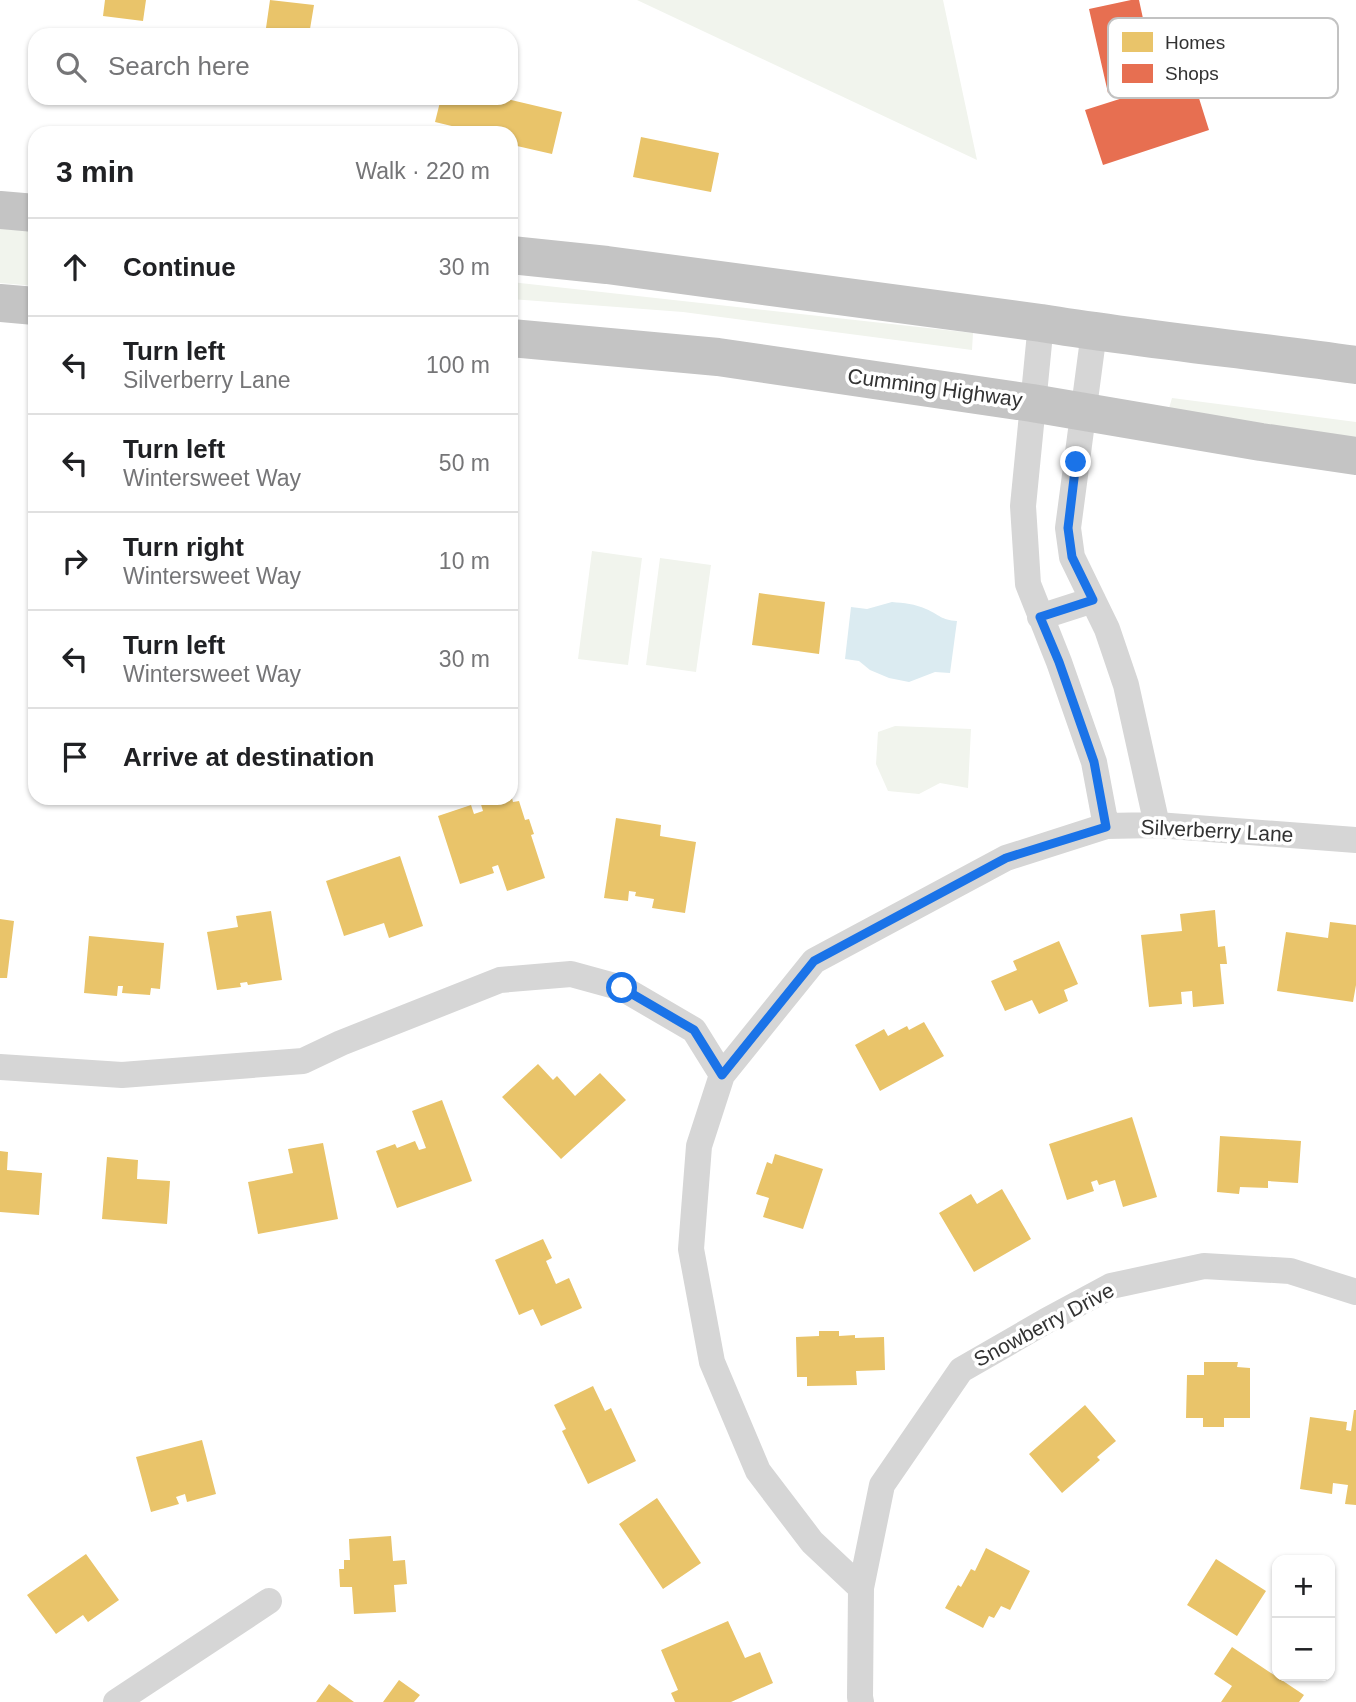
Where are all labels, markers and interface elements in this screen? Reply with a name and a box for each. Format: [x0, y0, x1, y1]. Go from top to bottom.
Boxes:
legend [1108, 18, 1338, 98]
search box [28, 28, 518, 105]
text: Homes [1165, 32, 1225, 53]
icon: search [52, 48, 90, 86]
text: Search here [108, 51, 250, 81]
text: Shops [1165, 63, 1219, 84]
text: 3 min [56, 155, 134, 188]
text: Walk · 220 m [355, 158, 490, 184]
icon: ahead [56, 248, 94, 286]
text: Continue [123, 252, 236, 282]
text: 30 m [439, 254, 490, 280]
text: Turn left [123, 336, 225, 366]
icon: left [56, 346, 94, 384]
text: 100 m [426, 352, 490, 378]
street label: Cumming Highway [846, 364, 1024, 411]
text: Silverberry Lane [123, 367, 290, 393]
text: Turn left [123, 434, 225, 464]
icon: left [56, 444, 94, 482]
route end [1060, 446, 1091, 477]
text: 50 m [439, 450, 490, 476]
text: Wintersweet Way [123, 465, 301, 491]
text: Turn right [123, 532, 244, 562]
icon: right [56, 542, 94, 580]
text: 10 m [439, 548, 490, 574]
text: Wintersweet Way [123, 563, 301, 589]
text: Turn left [123, 630, 225, 660]
icon: left [56, 640, 94, 678]
text: 30 m [439, 646, 490, 672]
text: Wintersweet Way [123, 661, 301, 687]
icon: arrive [56, 738, 94, 776]
text: Arrive at destination [123, 742, 374, 772]
street label: Silverberry Lane [1140, 815, 1294, 846]
route start [606, 972, 637, 1003]
street label: Snowberry Drive [970, 1278, 1118, 1371]
map controls [1272, 1555, 1335, 1681]
button: + [1272, 1555, 1335, 1618]
button: − [1272, 1618, 1335, 1681]

